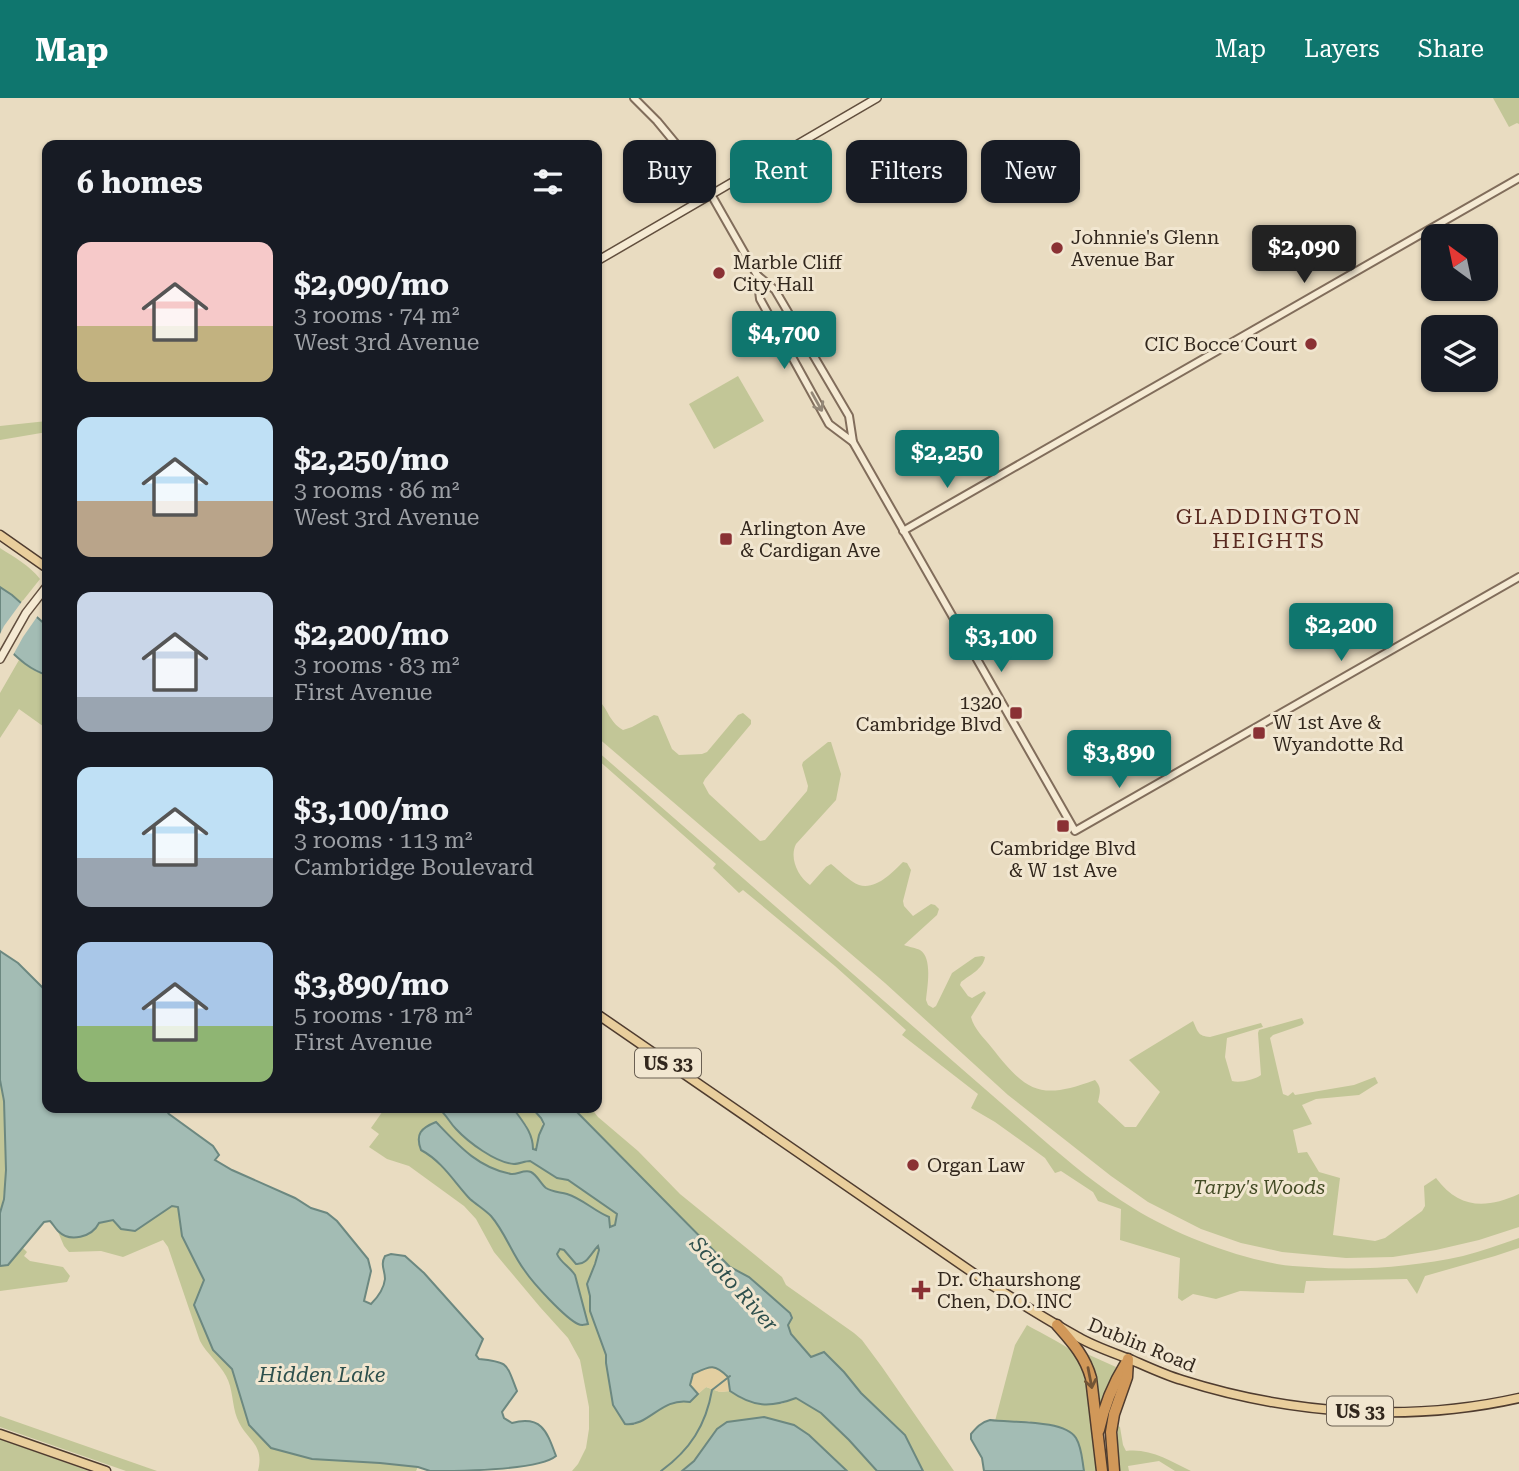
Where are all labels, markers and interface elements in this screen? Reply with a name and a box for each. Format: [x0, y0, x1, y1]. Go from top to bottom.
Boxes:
text: Map [35, 30, 109, 69]
text: Map [1215, 35, 1266, 63]
text: Layers [1304, 35, 1380, 63]
text: Share [1418, 35, 1484, 63]
chip: Buy [623, 140, 716, 203]
chip: Rent [730, 140, 832, 203]
chip: Filters [846, 140, 967, 203]
chip: New [981, 140, 1080, 203]
icon: filters [529, 163, 567, 201]
text: 6 homes [77, 165, 203, 200]
north arrow [1421, 224, 1498, 301]
map controls [1421, 224, 1498, 392]
place label: Johnnie's Glenn Avenue Bar [1071, 226, 1219, 271]
pin: $2,090 [1247, 226, 1361, 285]
text: $2,090 [1268, 234, 1340, 261]
marker: Johnnie's Glenn Avenue Bar [1049, 240, 1065, 256]
place label: Marble Cliff City Hall [733, 251, 843, 296]
marker: Marble Cliff City Hall [711, 265, 727, 281]
text: $2,090/mo [294, 267, 449, 302]
icon: home [133, 270, 217, 354]
text: 3 rooms · 74 m² [294, 302, 460, 329]
pin: $4,700 [727, 312, 841, 371]
button: layers [1421, 315, 1498, 392]
text: $4,700 [748, 320, 820, 347]
text: West 3rd Avenue [294, 329, 479, 356]
place label: CIC Bocce Court [1144, 333, 1297, 356]
marker: CIC Bocce Court [1303, 336, 1319, 352]
one-way arrow [811, 391, 824, 412]
pin: $2,250 [890, 430, 1004, 490]
text: $2,250 [911, 439, 983, 466]
text: $2,250/mo [294, 442, 449, 477]
icon: home [133, 445, 217, 529]
text: 3 rooms · 86 m² [294, 477, 460, 504]
text: West 3rd Avenue [294, 504, 479, 531]
district label: GLADDINGTON HEIGHTS [1176, 505, 1362, 553]
place label: Arlington Ave & Cardigan Ave [740, 517, 880, 562]
marker: Arlington Ave & Cardigan Ave [718, 531, 734, 547]
pin: $2,200 [1284, 603, 1398, 663]
text: $2,200 [1305, 612, 1377, 639]
pin: $3,100 [944, 614, 1058, 674]
text: $2,200/mo [294, 617, 449, 652]
icon: home [133, 620, 217, 704]
text: $3,100 [965, 623, 1037, 650]
text: 3 rooms · 83 m² [294, 652, 460, 679]
text: First Avenue [294, 679, 432, 706]
place label: 1320 Cambridge Blvd [856, 691, 1002, 736]
marker: 1320 Cambridge Blvd [1008, 705, 1024, 721]
place label: W 1st Ave & Wyandotte Rd [1273, 711, 1404, 756]
marker: W 1st Ave & Wyandotte Rd [1251, 725, 1267, 741]
pin: $3,890 [1062, 730, 1176, 790]
text: $3,890 [1083, 739, 1155, 766]
text: $3,100/mo [294, 792, 449, 827]
icon: home [133, 795, 217, 879]
marker: Cambridge Blvd & W 1st Ave [1055, 818, 1071, 834]
text: 3 rooms · 113 m² [294, 827, 472, 854]
place label: Cambridge Blvd & W 1st Ave [990, 837, 1136, 882]
text: Cambridge Boulevard [294, 854, 534, 881]
text: $3,890/mo [294, 967, 449, 1002]
icon: home [133, 970, 217, 1054]
text: 5 rooms · 178 m² [294, 1002, 472, 1029]
text: First Avenue [294, 1029, 432, 1056]
road number: US 33 [635, 1048, 701, 1078]
place label: Organ Law [927, 1154, 1025, 1177]
marker: Organ Law [905, 1157, 921, 1173]
park label: Tarpy's Woods [1193, 1176, 1325, 1199]
water label: Scioto River [685, 1231, 783, 1336]
place label: Dr. Chaurshong Chen, D.O. INC [937, 1268, 1080, 1313]
marker: Dr. Chaurshong Chen, D.O. INC [911, 1280, 931, 1300]
street label: Dublin Road [1085, 1313, 1199, 1377]
water label: Hidden Lake [258, 1363, 385, 1387]
one-way arrow [1083, 1366, 1097, 1389]
road number: US 33 [1327, 1396, 1393, 1426]

